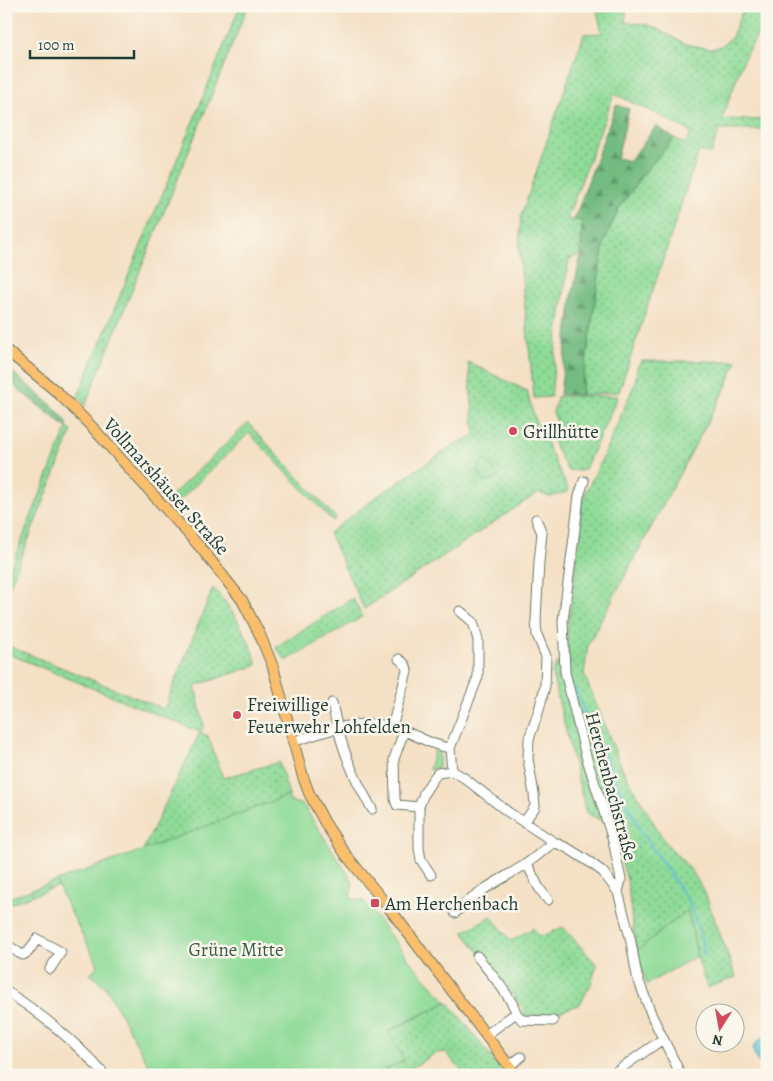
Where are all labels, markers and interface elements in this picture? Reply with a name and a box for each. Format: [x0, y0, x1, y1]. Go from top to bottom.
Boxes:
scale bar [30, 28, 134, 60]
text: 100 m [38, 35, 75, 55]
street label: Vollmarshäuser Straße [97, 411, 235, 561]
place label: Grillhütte [523, 419, 599, 445]
marker: Grillhütte [507, 425, 519, 437]
place label: Freiwillige Feuerwehr Lohfelden [247, 692, 411, 740]
marker: Freiwillige Feuerwehr Lohfelden [231, 709, 243, 721]
street label: Herchenbachstraße [579, 709, 643, 864]
place label: Am Herchenbach [384, 891, 519, 917]
marker: Am Herchenbach [369, 897, 381, 909]
park label: Grüne Mitte [189, 937, 283, 963]
north arrow [696, 1004, 746, 1054]
text: N [711, 1030, 724, 1051]

